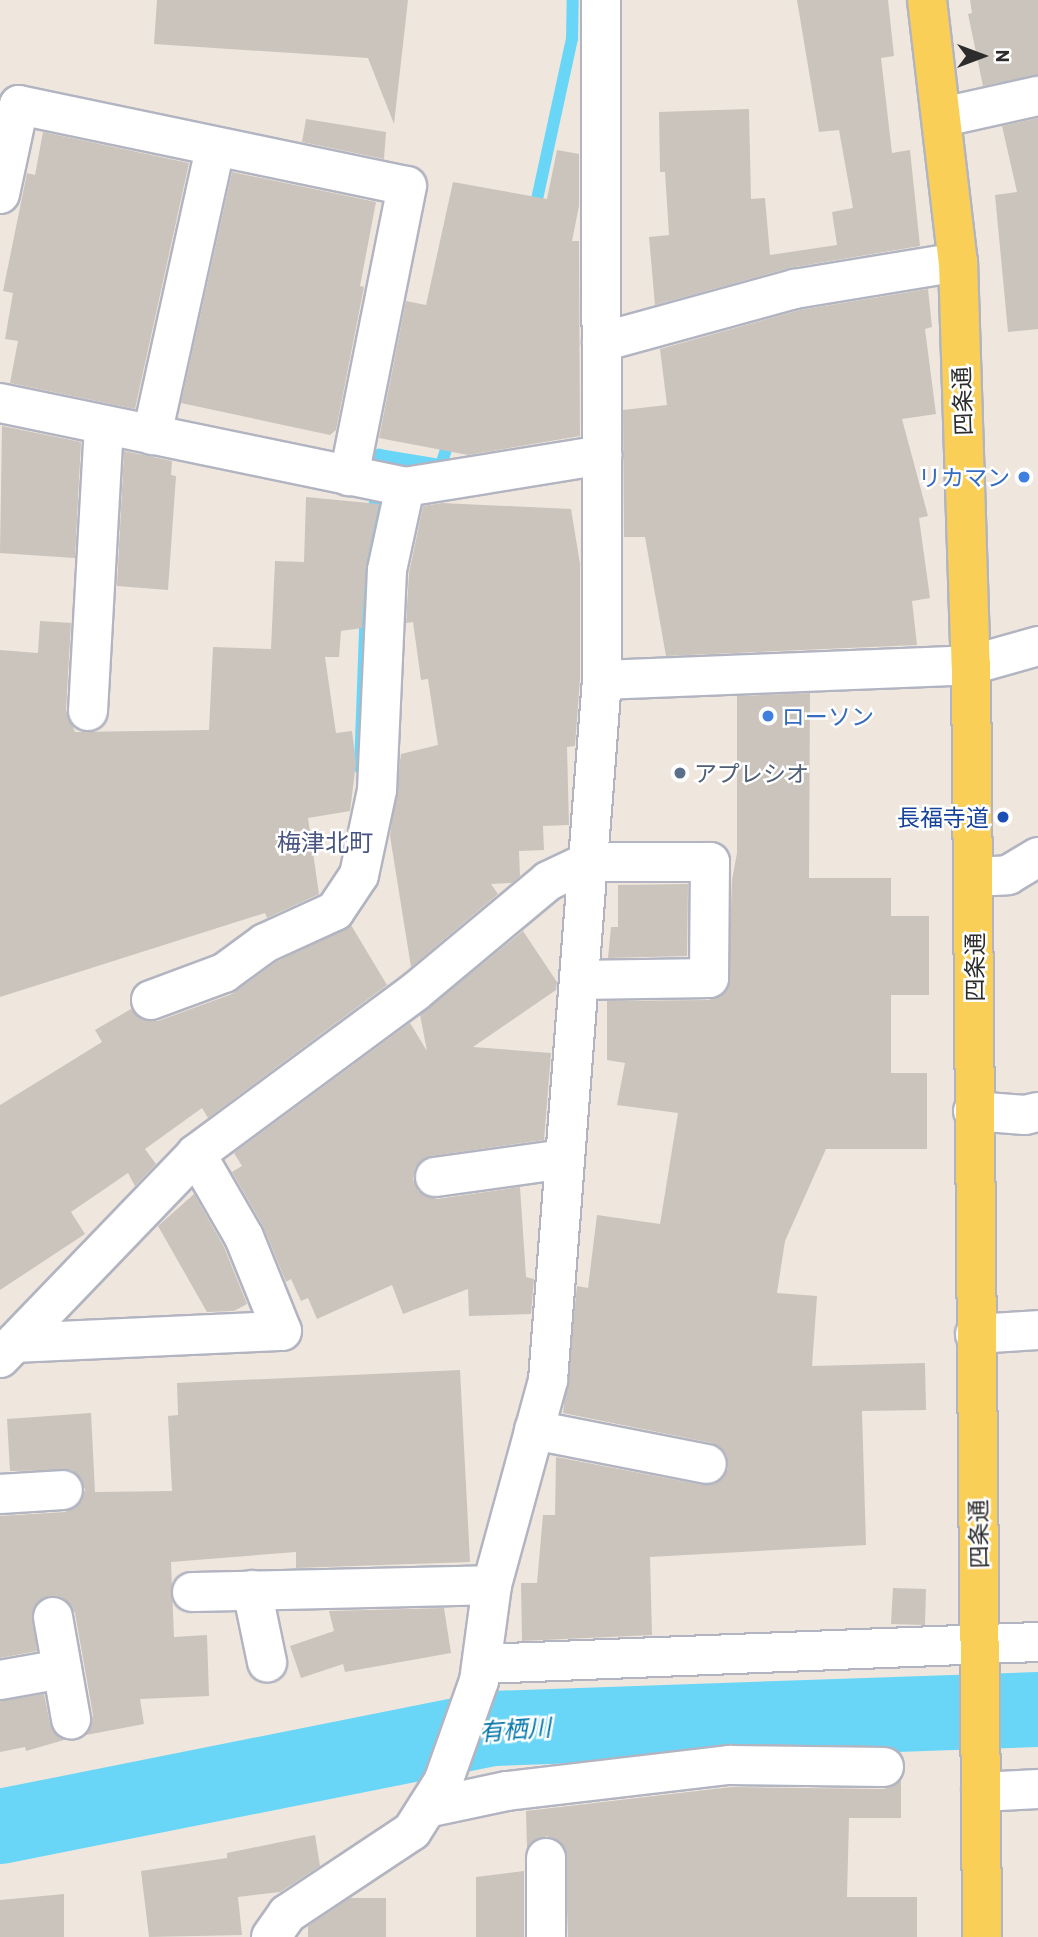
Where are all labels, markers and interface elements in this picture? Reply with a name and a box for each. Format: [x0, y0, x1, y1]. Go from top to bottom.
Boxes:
north arrow [947, 21, 1017, 91]
text: N [992, 50, 1015, 62]
street label: 四条通 [947, 366, 977, 436]
place label: リカマン [918, 463, 1010, 491]
marker: リカマン [1016, 469, 1032, 485]
place label: ローソン [782, 702, 874, 730]
marker: ローソン [760, 708, 776, 724]
place label: アプレシオ [694, 759, 809, 787]
marker: アプレシオ [672, 765, 688, 781]
place label: 長福寺道 [897, 803, 989, 831]
marker: 長福寺道 [995, 809, 1011, 825]
district label: 梅津北町 [277, 828, 373, 856]
street label: 四条通 [960, 933, 988, 1001]
street label: 四条通 [964, 1499, 992, 1569]
water label: 有栖川 [478, 1712, 552, 1746]

